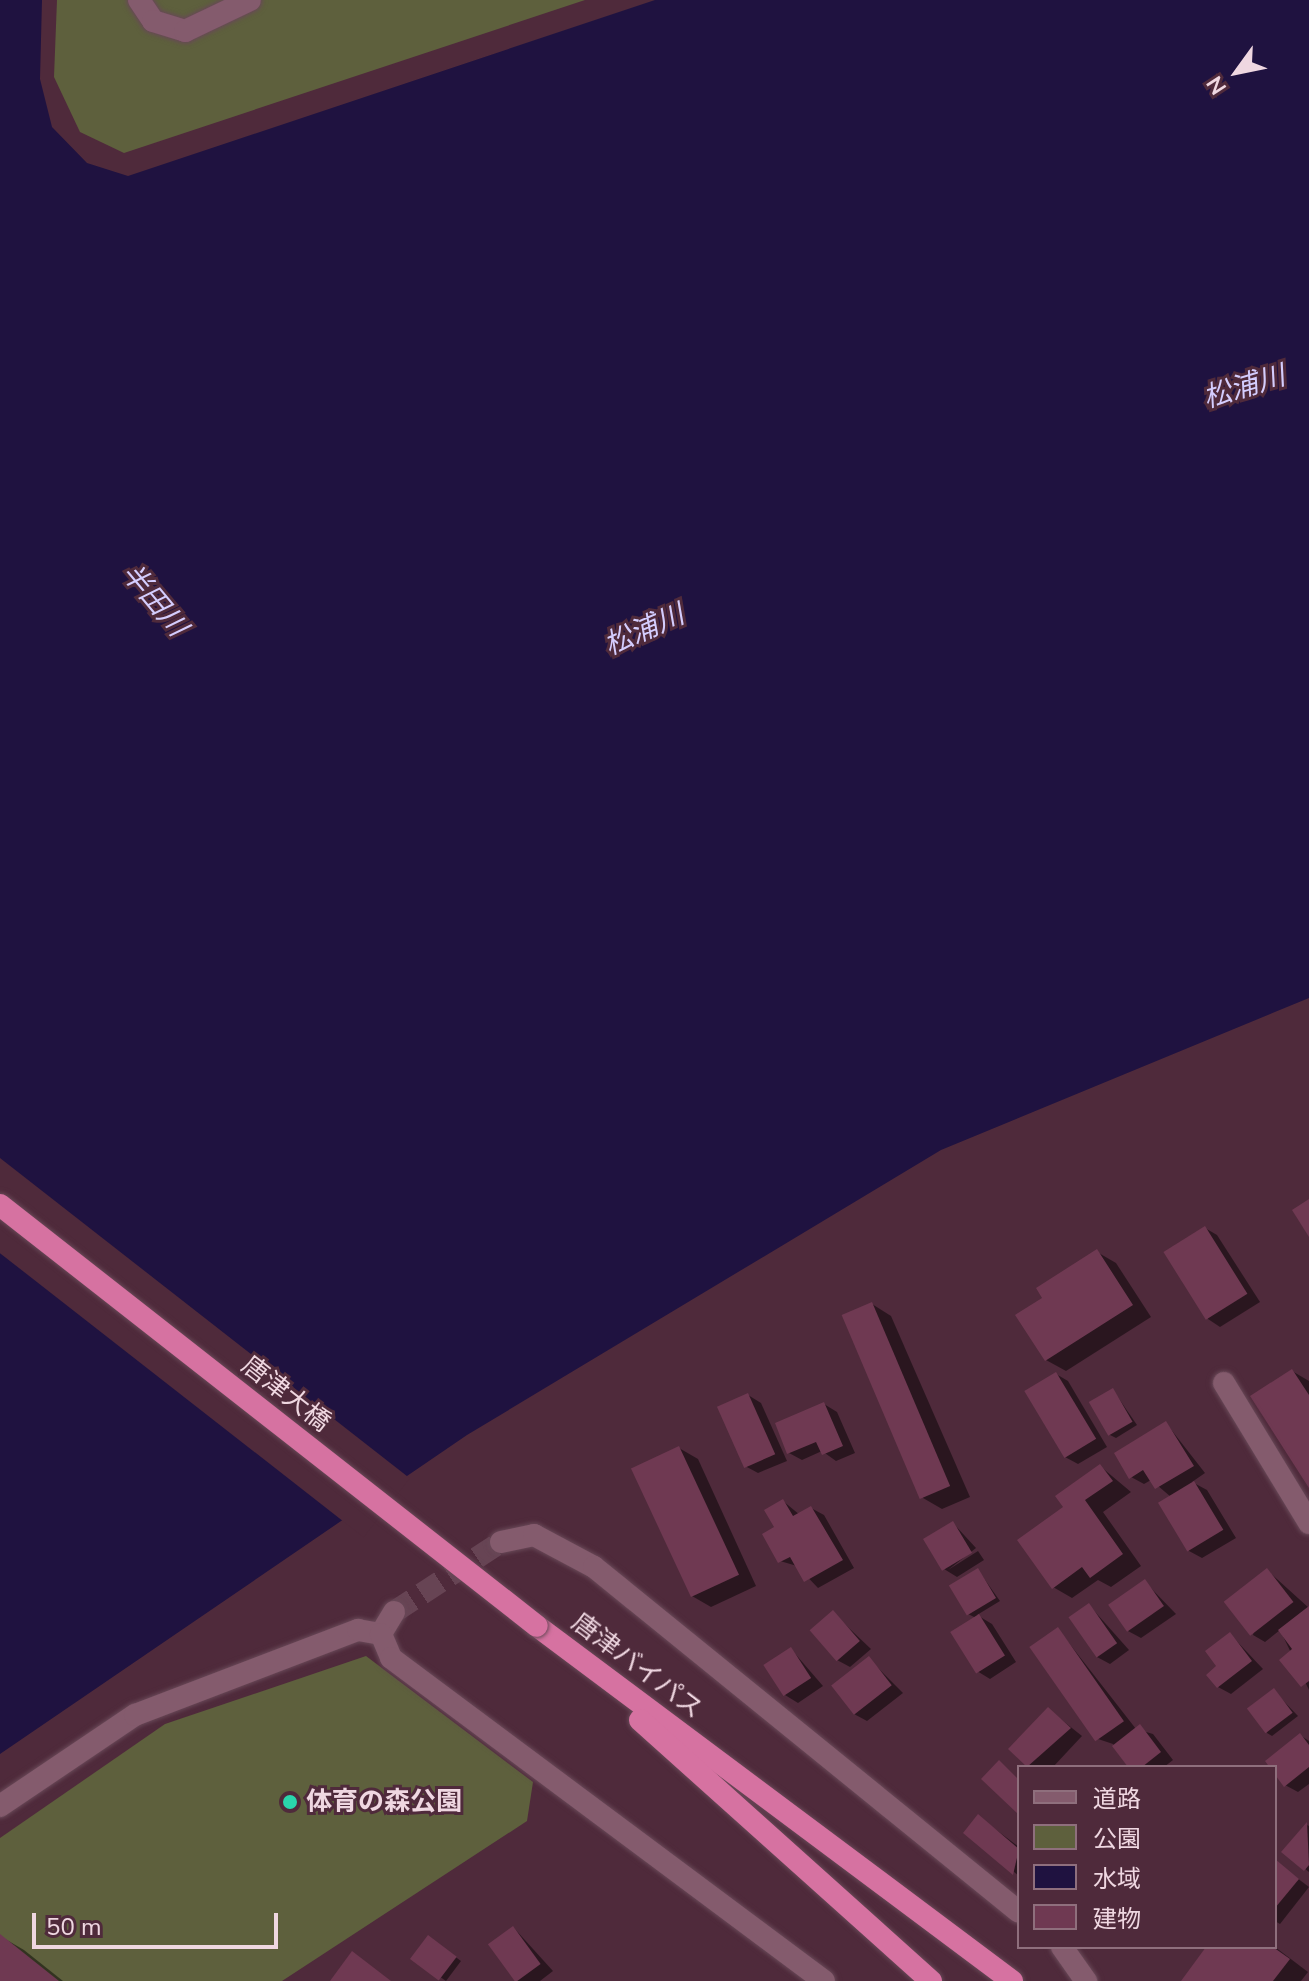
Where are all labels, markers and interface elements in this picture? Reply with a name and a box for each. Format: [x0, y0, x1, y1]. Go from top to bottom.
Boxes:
north arrow [1197, 32, 1277, 112]
text: N [1200, 70, 1234, 100]
water label: 松浦川 [1199, 359, 1289, 415]
water label: 半田川 [114, 557, 194, 643]
water label: 松浦川 [599, 598, 689, 662]
street label: 唐津大橋 [235, 1350, 337, 1438]
street label: 唐津バイパス [565, 1607, 709, 1725]
legend [1017, 1765, 1277, 1949]
text: 道路 [1093, 1783, 1141, 1815]
place label: 体育の森公園 [306, 1786, 462, 1818]
marker: 体育の森公園 [281, 1793, 299, 1811]
text: 公園 [1093, 1823, 1141, 1855]
text: 水域 [1093, 1863, 1141, 1895]
scale bar [36, 1897, 282, 1947]
text: 建物 [1093, 1903, 1141, 1935]
text: 50 m [46, 1911, 102, 1943]

